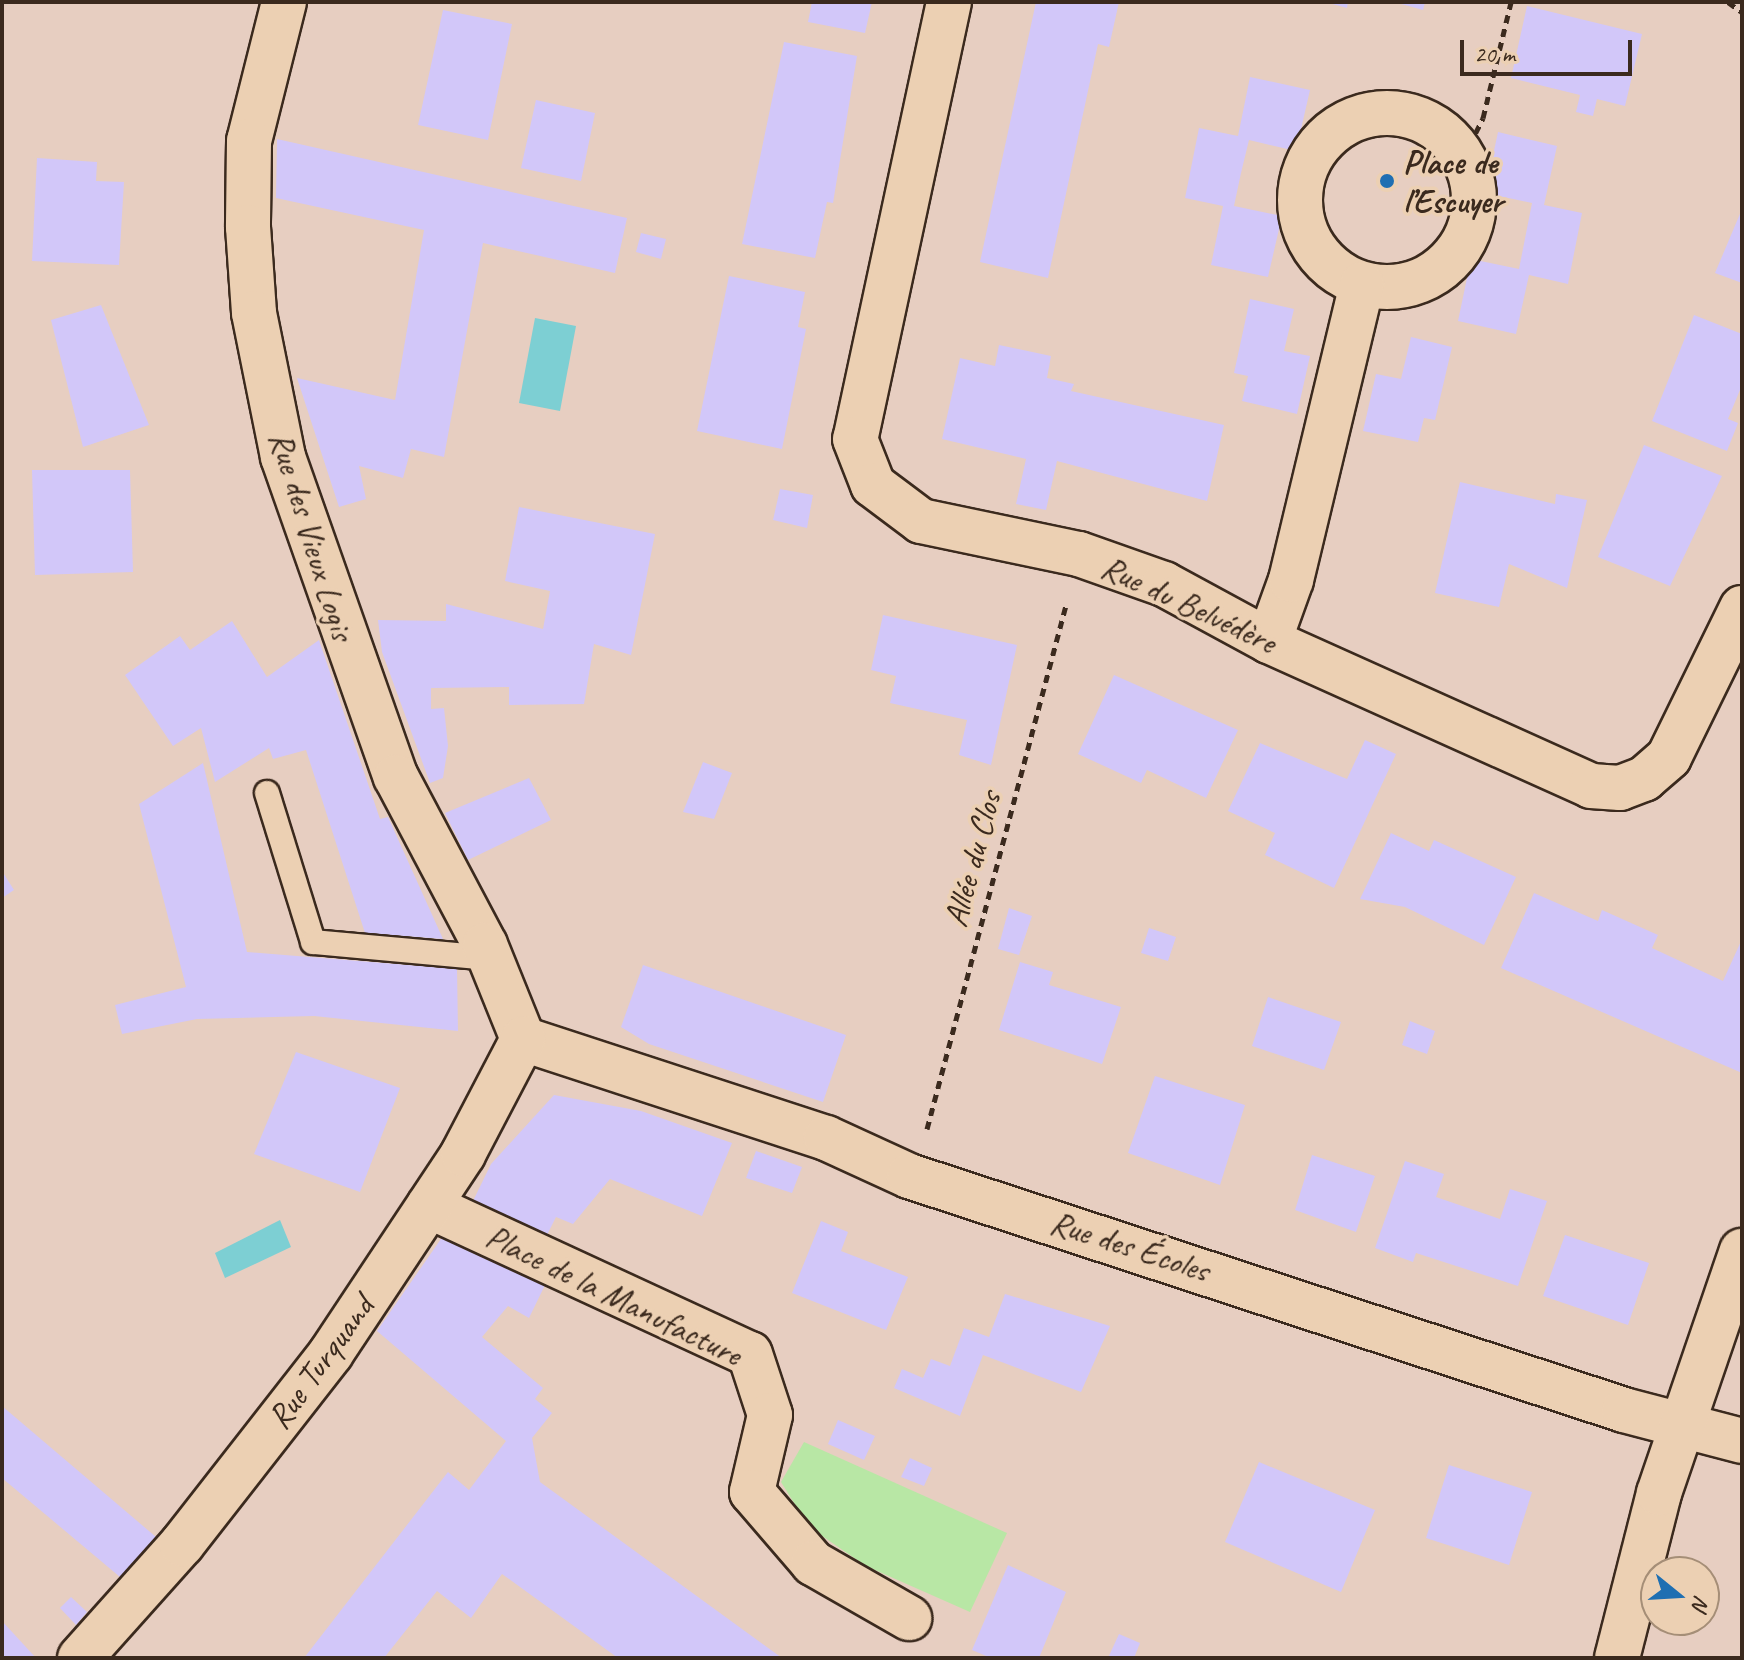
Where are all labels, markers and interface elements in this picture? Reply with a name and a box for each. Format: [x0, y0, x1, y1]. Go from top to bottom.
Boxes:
scale bar [1464, 24, 1636, 74]
text: 20 m [1474, 39, 1515, 69]
place label: Place de l’Escuyer [1403, 141, 1503, 220]
marker: Place de l’Escuyer [1378, 172, 1396, 190]
street label: Rue des Vieux Logis [261, 427, 363, 645]
street label: Rue du Belvédère [1095, 546, 1283, 662]
street label: Allée du Clos [934, 787, 1010, 931]
street label: Rue des Écoles [1046, 1201, 1214, 1291]
street label: Place de la Manufacture [479, 1215, 749, 1375]
street label: Rue Turquand [258, 1288, 382, 1436]
north arrow [1640, 1556, 1720, 1636]
text: N [1686, 1592, 1716, 1614]

